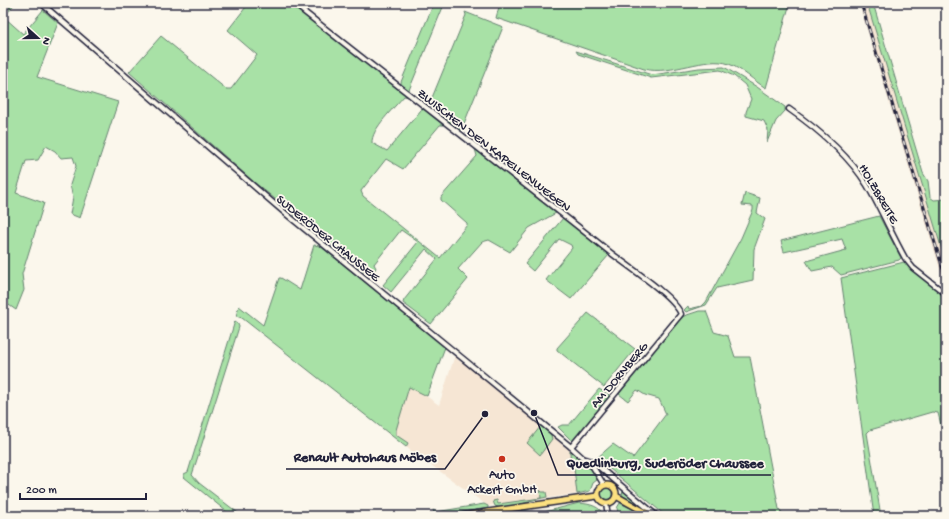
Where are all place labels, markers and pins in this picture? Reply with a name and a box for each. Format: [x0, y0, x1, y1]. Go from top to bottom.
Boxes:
callout: Renault Autohaus Möbes [286, 443, 445, 469]
callout: Quedlinburg, Suderöder Chaussee [558, 449, 771, 475]
marker: Auto Ackert GmbH [497, 454, 507, 464]
place label: Auto Ackert GmbH [467, 468, 537, 498]

